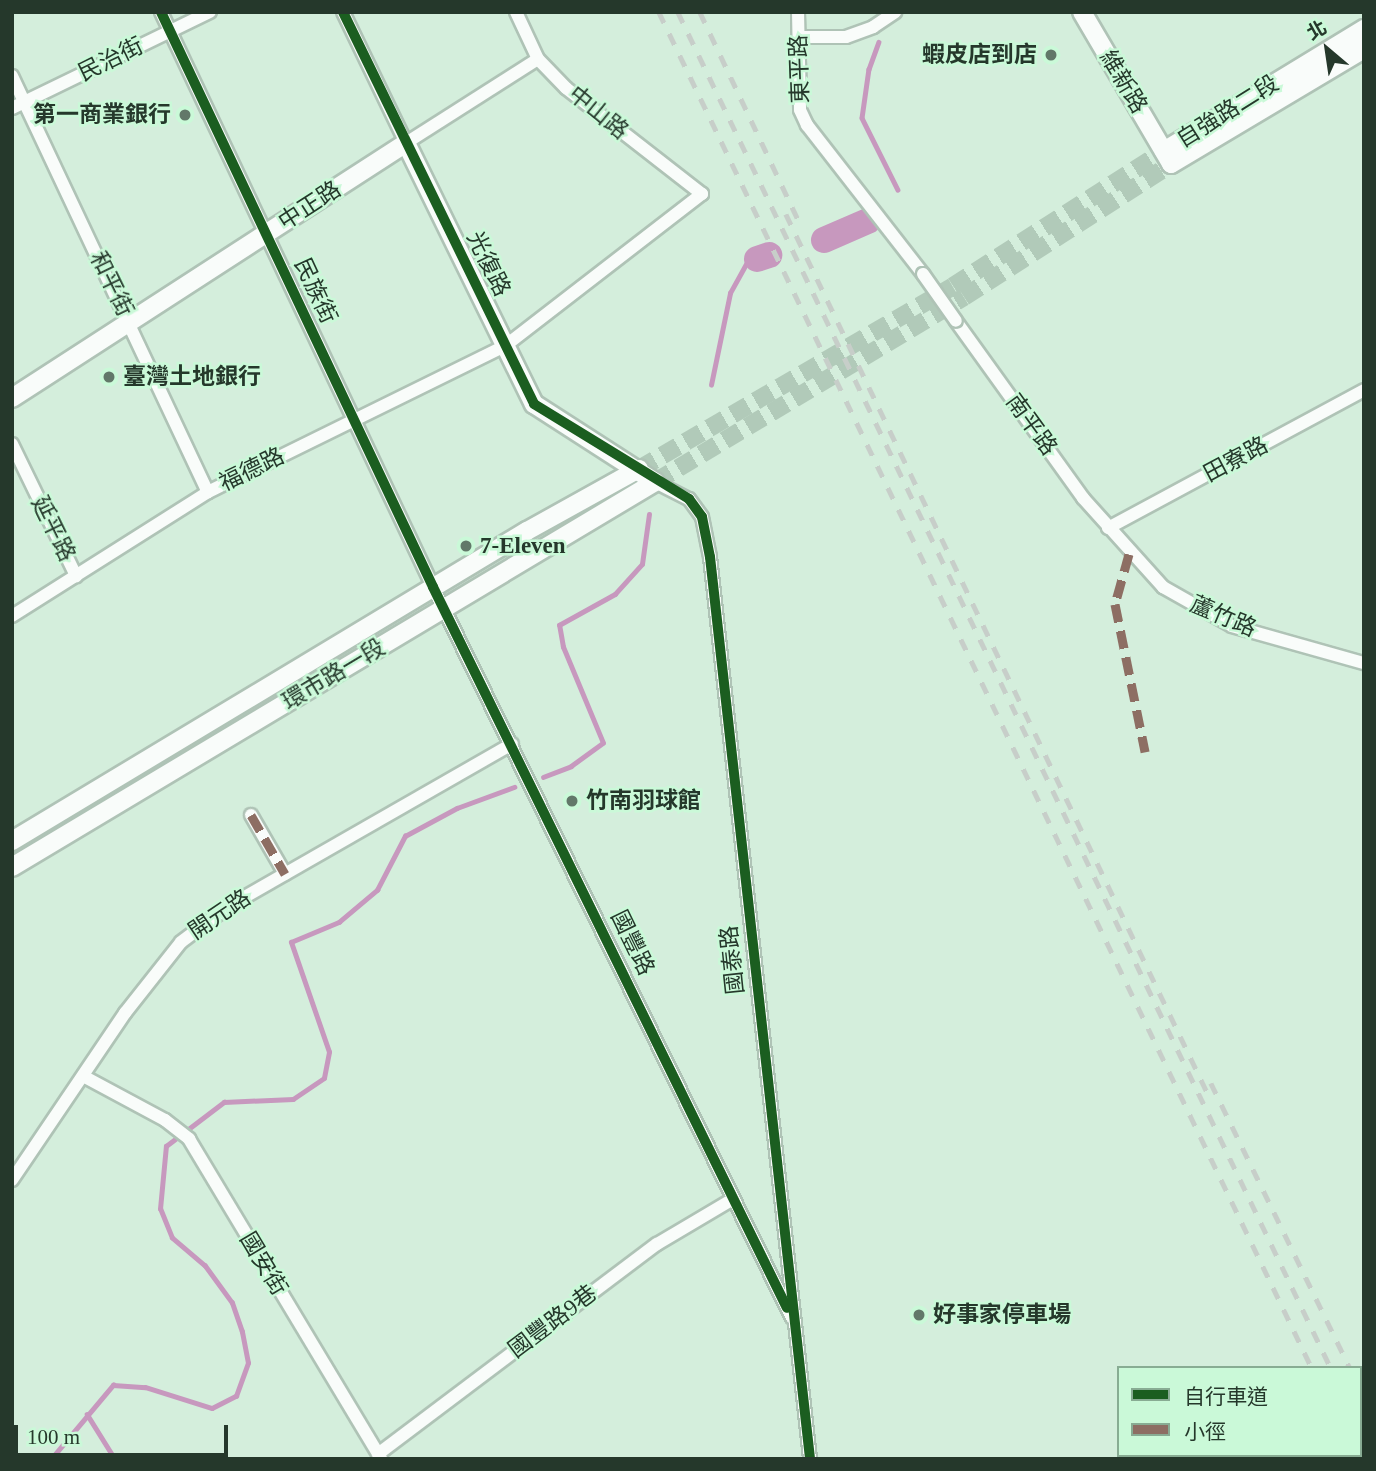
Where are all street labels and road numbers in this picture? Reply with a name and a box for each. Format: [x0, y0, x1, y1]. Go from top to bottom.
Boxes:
street label: 民治街 [74, 32, 148, 88]
street label: 東平路 [785, 34, 815, 104]
street label: 維新路 [1093, 45, 1153, 119]
street label: 自強路二段 [1172, 70, 1284, 154]
street label: 中山路 [563, 81, 633, 145]
street label: 中正路 [274, 176, 346, 236]
street label: 光復路 [460, 227, 516, 301]
street label: 和平街 [83, 247, 139, 321]
street label: 民族街 [288, 254, 342, 328]
street label: 南平路 [1000, 389, 1062, 461]
street label: 田寮路 [1199, 432, 1273, 488]
street label: 福德路 [215, 442, 289, 498]
street label: 延平路 [25, 492, 81, 566]
street label: 蘆竹路 [1186, 591, 1260, 643]
street label: 環市路一段 [278, 634, 390, 716]
street label: 開元路 [184, 884, 256, 946]
street label: 國豐路 [604, 906, 660, 980]
street label: 國泰路 [716, 924, 750, 996]
street label: 國安街 [233, 1227, 293, 1301]
street label: 國豐路9巷 [503, 1280, 603, 1364]

